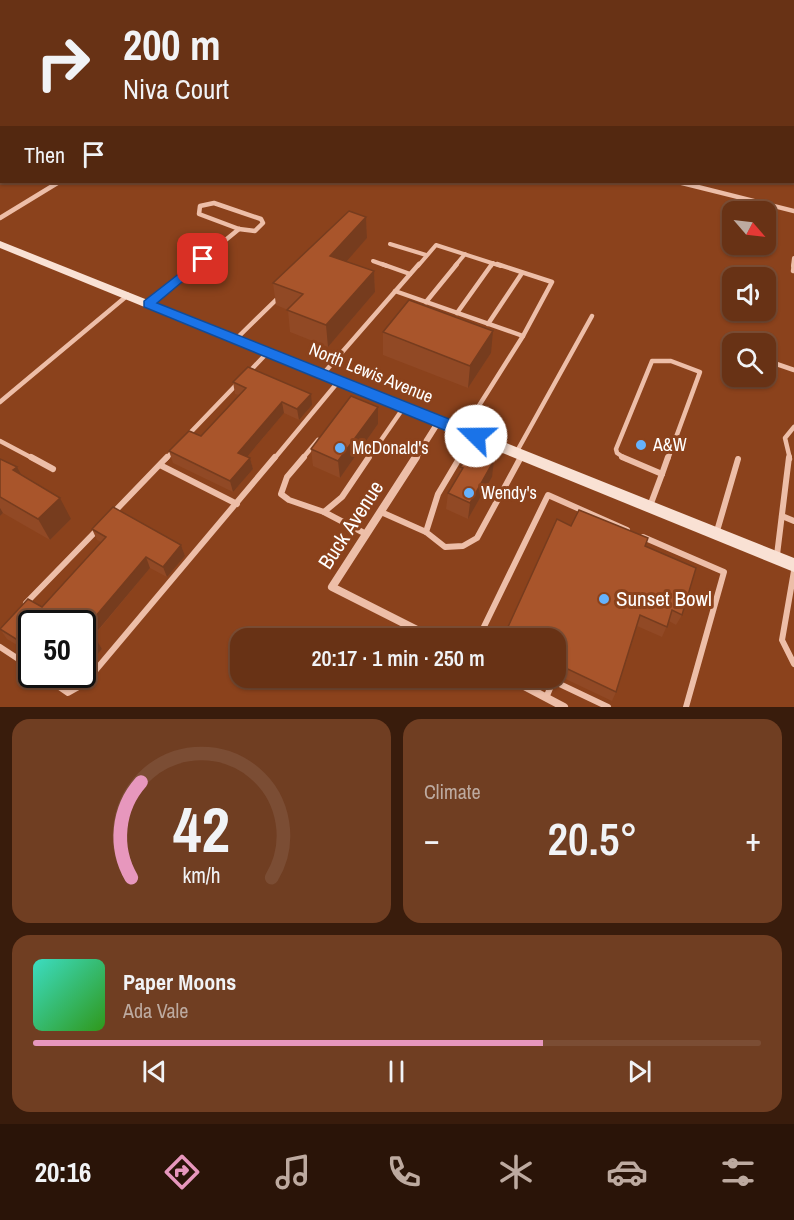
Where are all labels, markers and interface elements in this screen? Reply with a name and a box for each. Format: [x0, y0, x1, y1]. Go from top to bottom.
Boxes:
text: 200 m [123, 17, 221, 73]
icon: right [24, 24, 102, 102]
text: Niva Court [123, 71, 229, 107]
icon: arrive [77, 138, 110, 171]
text: Then [24, 140, 65, 170]
north arrow [722, 201, 776, 255]
map controls [722, 201, 776, 387]
pin [177, 233, 228, 284]
icon: arrive [186, 242, 219, 275]
button: sound [722, 267, 776, 321]
button: search [722, 333, 776, 387]
street label: North Lewis Avenue [305, 336, 437, 409]
position arrow [444, 404, 508, 468]
place label: A&W [652, 432, 687, 457]
place label: McDonald's [352, 435, 429, 460]
marker: A&W [634, 438, 648, 452]
marker: McDonald's [333, 441, 347, 455]
street label: Buck Avenue [311, 475, 390, 575]
place label: Wendy's [481, 480, 537, 505]
marker: Wendy's [462, 486, 476, 500]
place label: Sunset Bowl [616, 584, 712, 613]
marker: Sunset Bowl [597, 592, 611, 606]
speed limit sign: 50 [18, 610, 96, 688]
text: 20:17 · 1 min · 250 m [311, 643, 485, 673]
text: Climate [424, 778, 481, 805]
text: 42 [173, 787, 230, 871]
text: 20.5° [548, 808, 637, 869]
text: − [424, 817, 440, 861]
text: + [745, 817, 761, 861]
text: km/h [182, 861, 221, 890]
text: Paper Moons [123, 967, 236, 997]
text: Ada Vale [123, 997, 188, 1024]
icon: previous [138, 1055, 171, 1088]
icon: pause [380, 1055, 413, 1088]
icon: next [623, 1055, 656, 1088]
icon: directions [161, 1151, 203, 1193]
icon: music [272, 1151, 314, 1193]
icon: phone [383, 1151, 425, 1193]
icon: climate [495, 1151, 537, 1193]
icon: car [606, 1151, 648, 1193]
icon: filters [717, 1151, 759, 1193]
text: 20:16 [35, 1154, 91, 1190]

